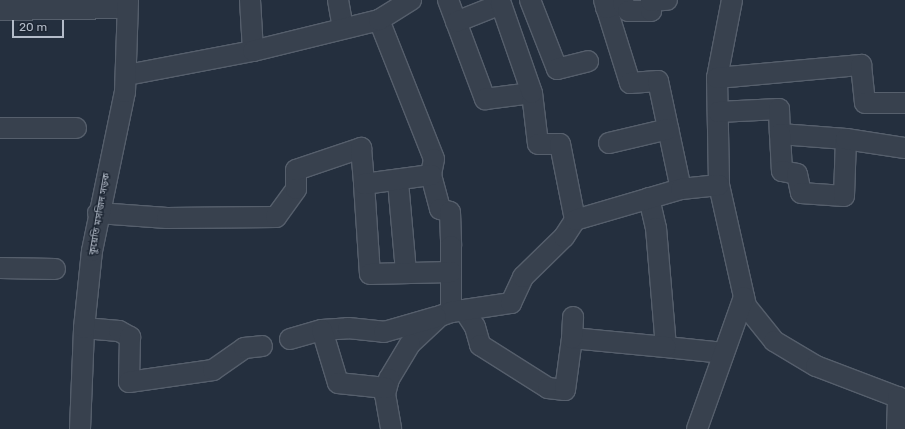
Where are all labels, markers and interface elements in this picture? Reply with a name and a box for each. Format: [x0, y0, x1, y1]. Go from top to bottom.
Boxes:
scale bar [14, 12, 66, 38]
text: 20 m [19, 20, 47, 34]
street label: কুয়েতি মসজিদ সড়ক [87, 172, 113, 256]

